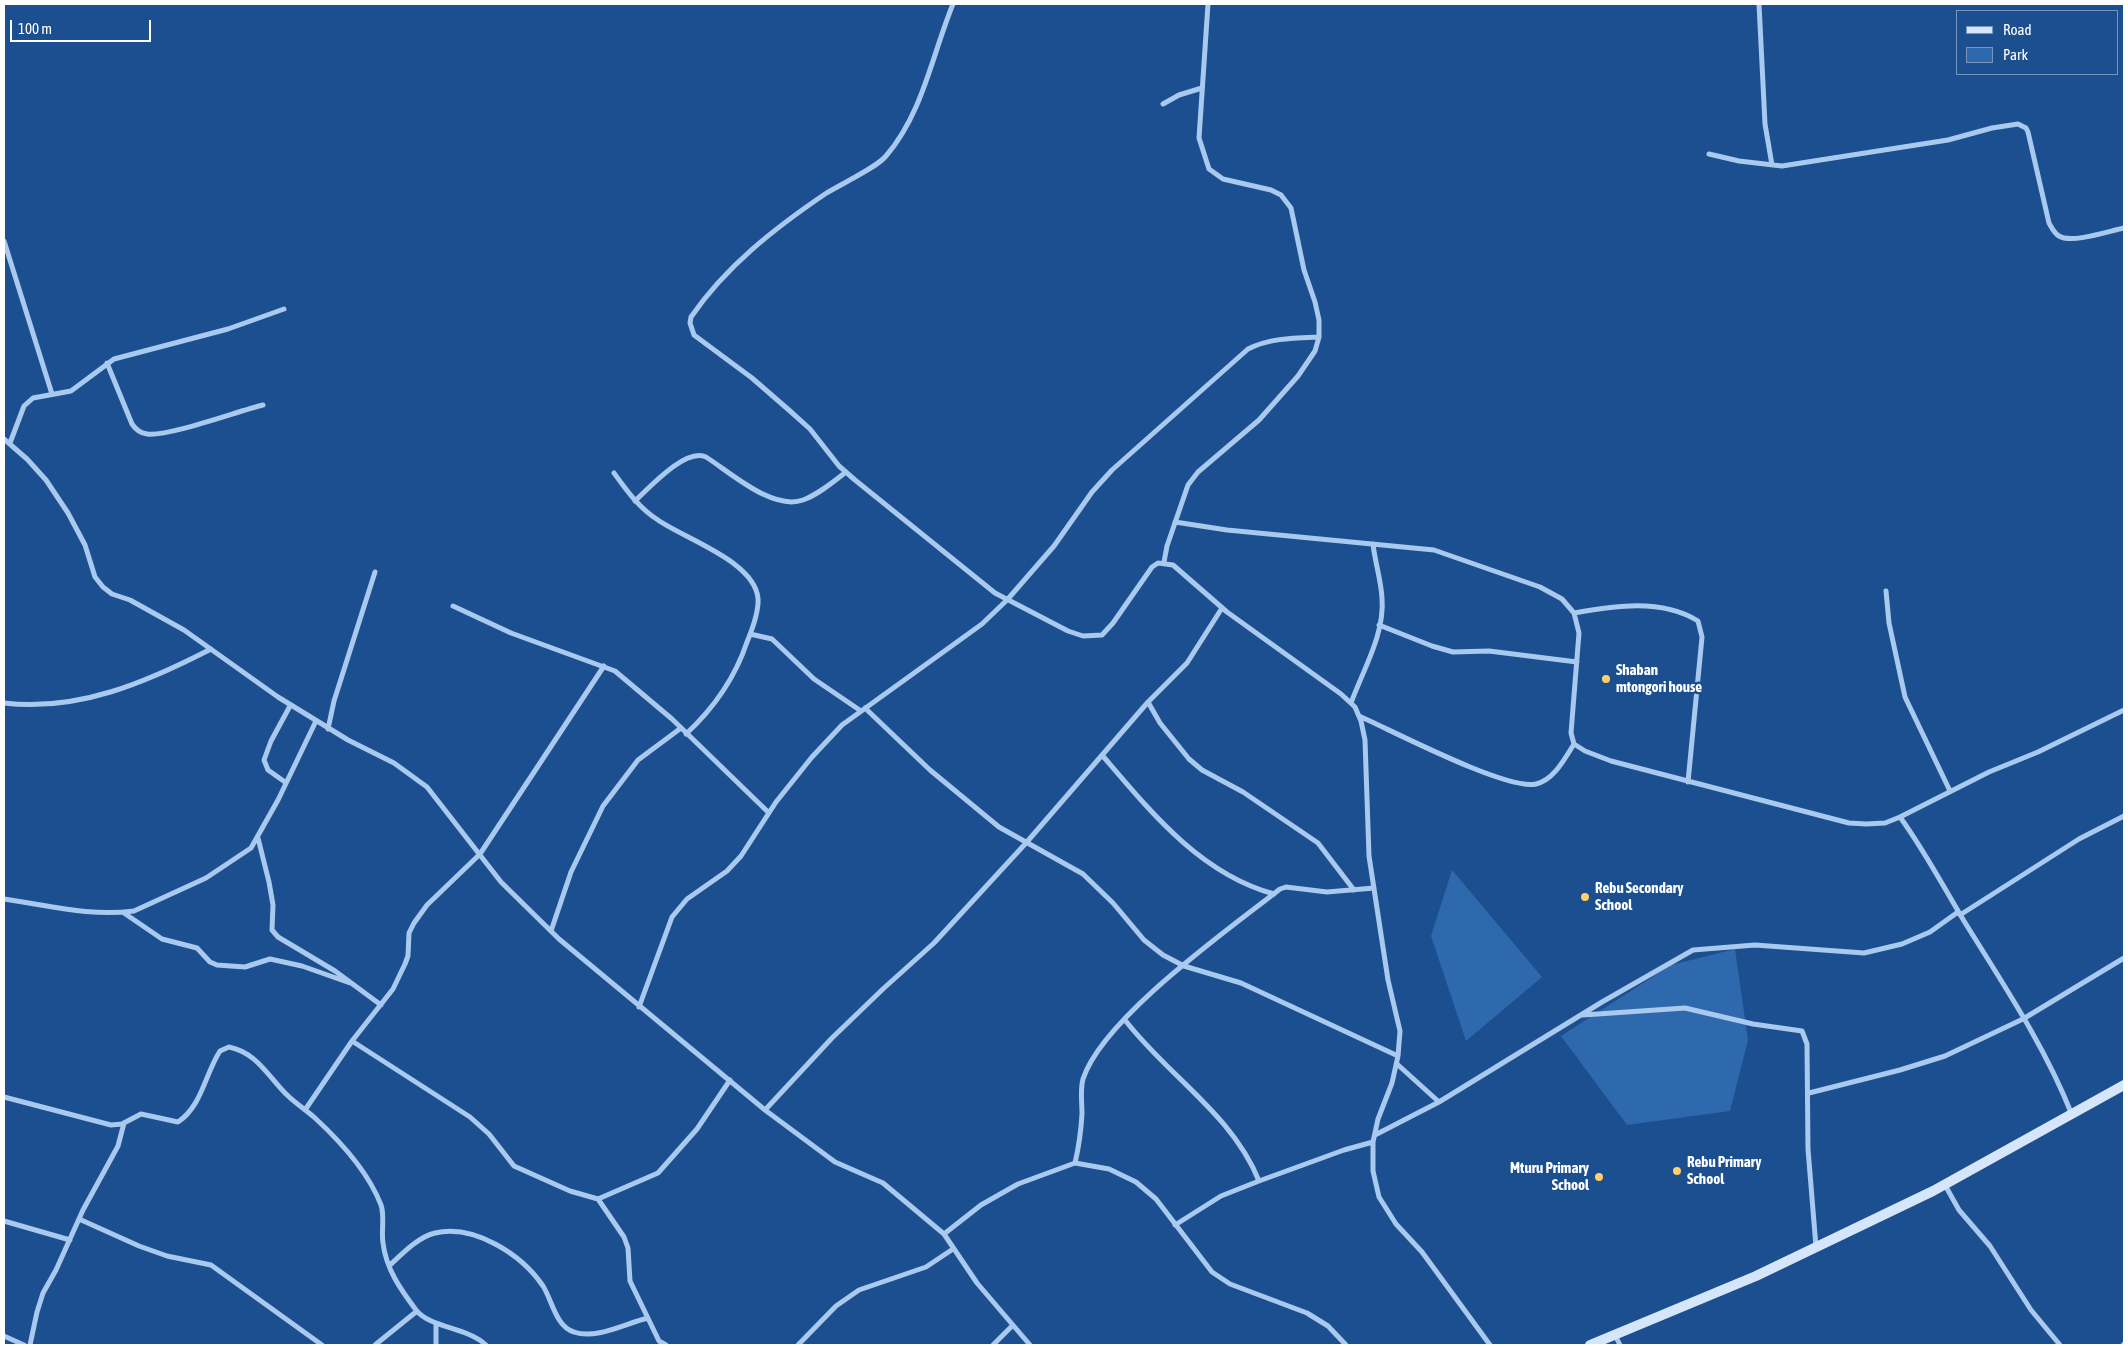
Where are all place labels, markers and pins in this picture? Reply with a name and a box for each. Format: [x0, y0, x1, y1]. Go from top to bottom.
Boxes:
place label: Shaban mtongori house [1616, 661, 1702, 696]
marker: Shaban mtongori house [1600, 673, 1612, 685]
place label: Rebu Secondary School [1595, 879, 1683, 914]
marker: Rebu Secondary School [1579, 891, 1591, 903]
place label: Rebu Primary School [1687, 1153, 1761, 1188]
place label: Mturu Primary School [1510, 1159, 1589, 1194]
marker: Rebu Primary School [1671, 1165, 1683, 1177]
marker: Mturu Primary School [1593, 1171, 1605, 1183]

